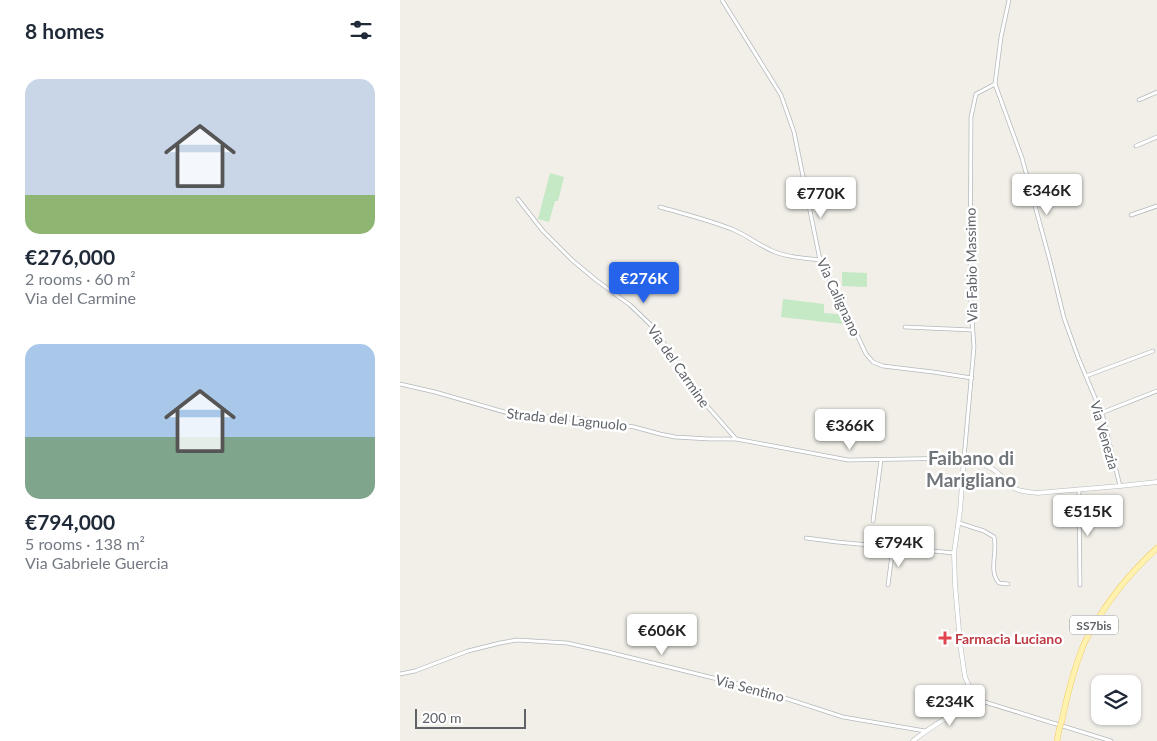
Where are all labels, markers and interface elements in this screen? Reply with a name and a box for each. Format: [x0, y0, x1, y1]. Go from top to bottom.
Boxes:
icon: filters [347, 16, 375, 44]
text: 8 homes [25, 18, 104, 43]
icon: home [155, 111, 245, 201]
pin: €346K [1012, 174, 1082, 216]
pin: €770K [786, 176, 856, 219]
text: €346K [1023, 180, 1071, 199]
text: €770K [797, 183, 845, 202]
street label: Via Fabio Massimo [961, 207, 980, 322]
text: €276,000 [25, 244, 115, 269]
street label: Via Calignano [814, 255, 865, 339]
pin: €276K [609, 262, 679, 304]
text: €276K [620, 268, 668, 287]
text: 2 rooms · 60 m² [25, 269, 136, 288]
text: Via del Carmine [25, 288, 136, 307]
street label: Via del Carmine [644, 321, 714, 411]
icon: home [155, 376, 245, 466]
street label: Via Venezia [1087, 399, 1123, 471]
street label: Strada del Lagnuolo [506, 404, 628, 434]
pin: €366K [815, 408, 885, 451]
text: €366K [826, 415, 874, 434]
district label: Faibano di Marigliano [926, 446, 1016, 491]
pin: €515K [1053, 494, 1123, 537]
text: €515K [1064, 501, 1112, 520]
text: €794,000 [25, 509, 115, 534]
pin: €794K [864, 526, 934, 568]
text: €794K [875, 532, 923, 551]
text: 5 rooms · 138 m² [25, 534, 145, 553]
text: Via Gabriele Guercia [25, 553, 169, 572]
pin: €606K [627, 614, 697, 656]
road number: SS7bis [1070, 616, 1118, 634]
text: €606K [638, 620, 686, 639]
place label: Farmacia Luciano [955, 630, 1062, 647]
marker: Farmacia Luciano [939, 632, 951, 644]
street label: Via Sentino [714, 671, 786, 705]
map controls [1091, 675, 1141, 725]
button: layers [1091, 675, 1141, 725]
pin: €234K [915, 684, 985, 727]
text: €234K [926, 691, 974, 710]
scale bar [415, 706, 526, 729]
text: 200 m [422, 709, 461, 726]

